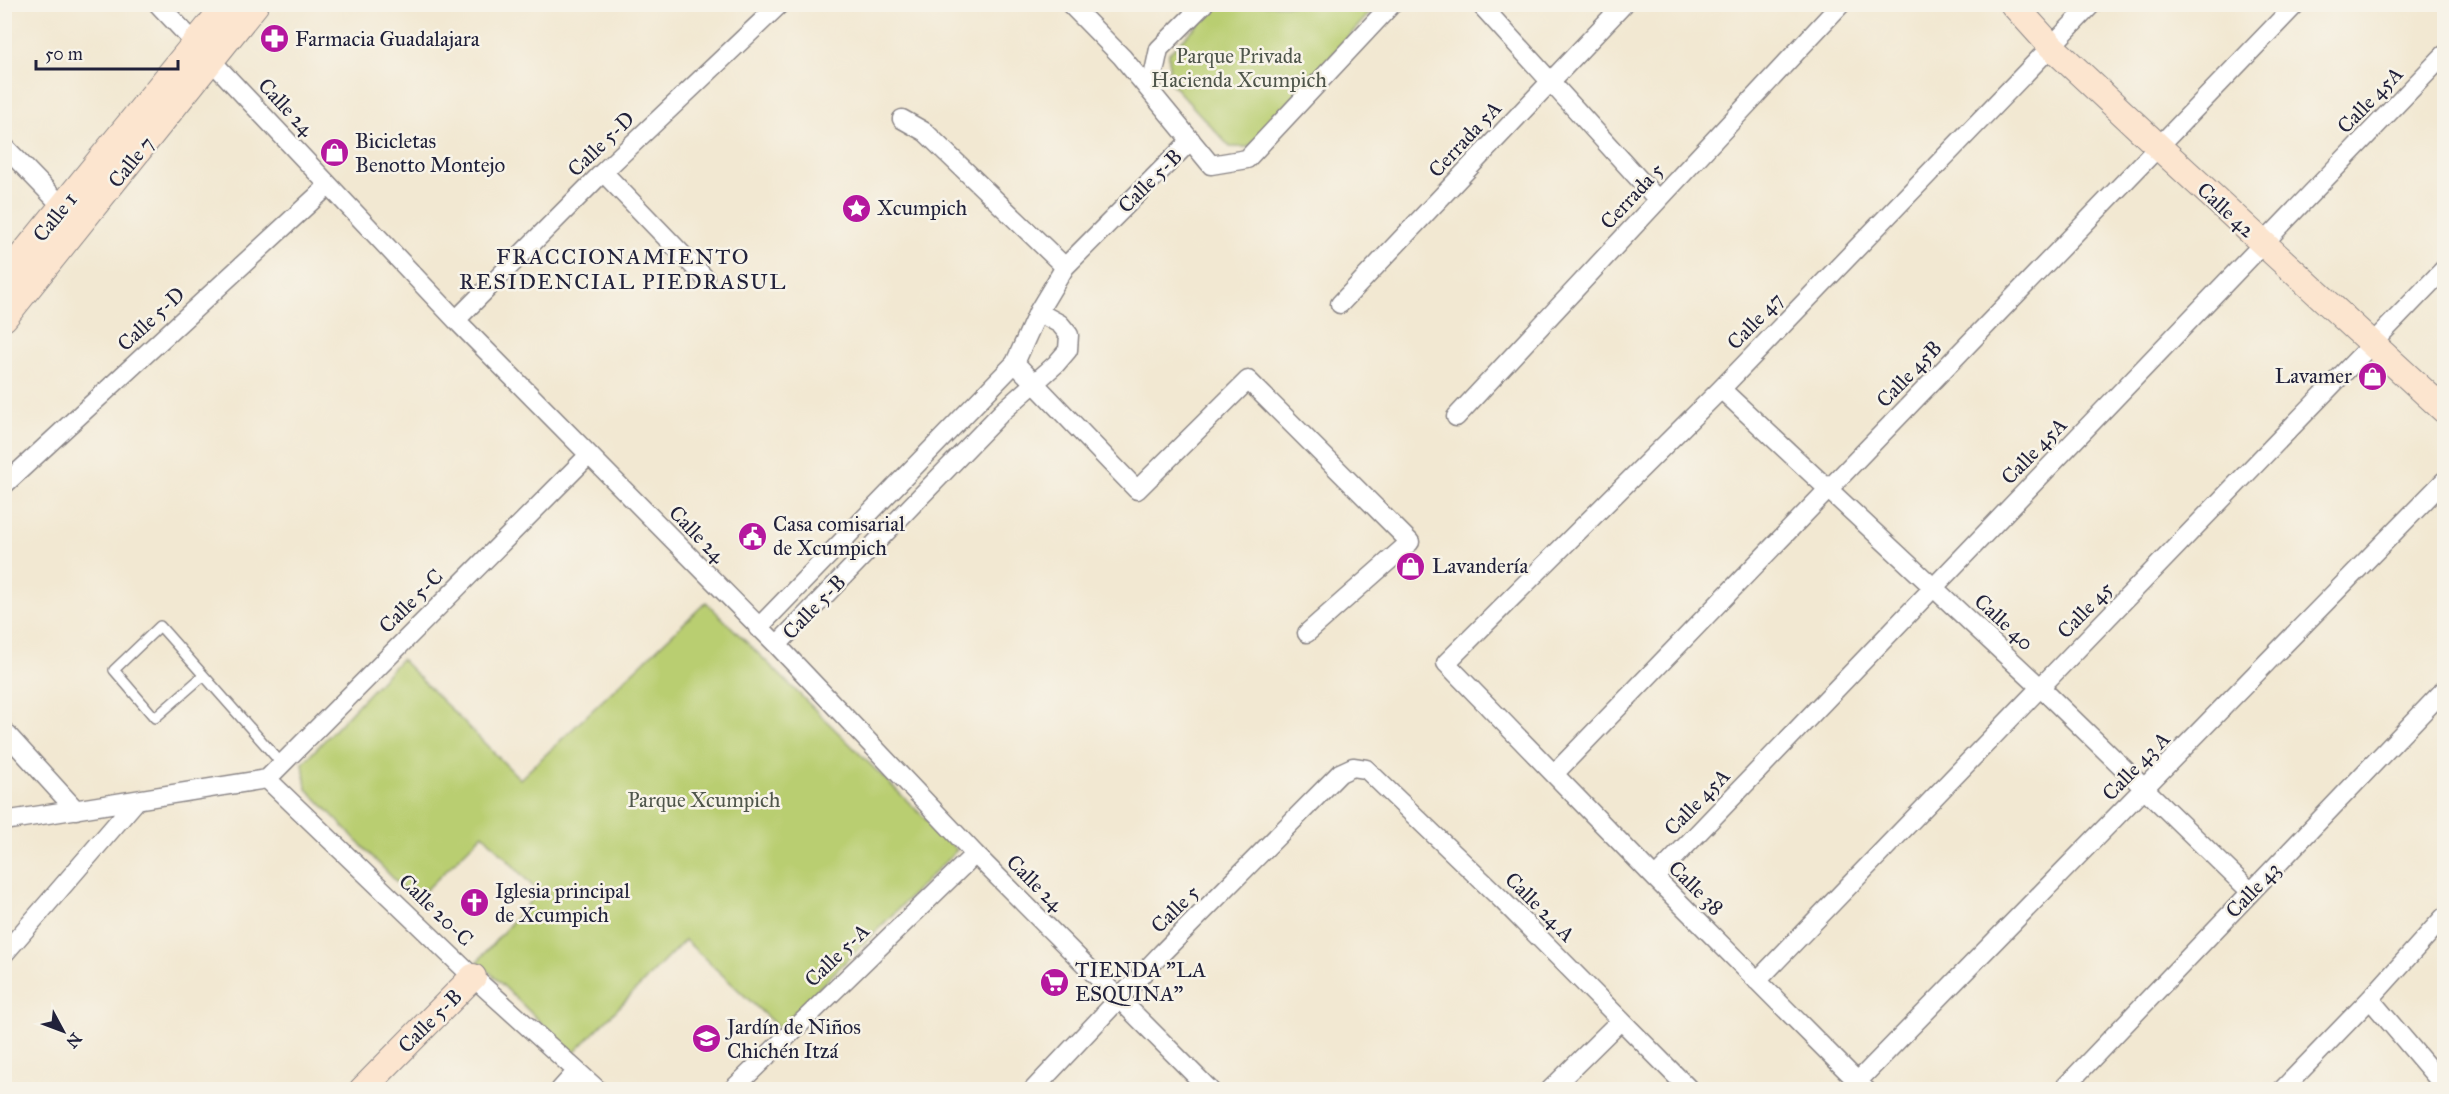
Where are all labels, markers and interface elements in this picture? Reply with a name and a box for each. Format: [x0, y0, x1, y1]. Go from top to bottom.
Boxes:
pharmacy icon: Farmacia Guadalajara [258, 23, 290, 55]
place label: Farmacia Guadalajara [295, 26, 480, 52]
scale bar [36, 33, 178, 71]
text: 50 m [45, 43, 83, 65]
park label: Parque Privada Hacienda Xcumpich [1151, 43, 1327, 93]
street label: Calle 45A [2332, 61, 2408, 139]
street label: Calle 24 [253, 73, 320, 142]
street label: Cerrada 5A [1423, 95, 1507, 183]
street label: Calle 5-D [562, 106, 640, 182]
place label: Bicicletas Benotto Montejo [355, 128, 506, 178]
street label: Calle 7 [102, 131, 160, 193]
shop icon: Bicicletas Benotto Montejo [318, 137, 350, 169]
street label: Calle 5-B [1113, 144, 1187, 218]
street label: Cerrada 5 [1595, 157, 1669, 235]
street label: Calle 42 [2192, 177, 2261, 244]
street label: Calle 1 [27, 187, 83, 247]
place icon: Xcumpich [840, 192, 872, 224]
place label: Xcumpich [877, 195, 968, 221]
district label: FRACCIONAMIENTO RESIDENCIAL PIEDRASUL [459, 243, 787, 295]
street label: Calle 5-D [112, 281, 190, 357]
street label: Calle 47 [1721, 287, 1789, 355]
street label: Calle 45B [1871, 335, 1947, 413]
shop icon: Lavamer [2357, 360, 2389, 392]
place label: Lavamer [2275, 363, 2352, 389]
street label: Calle 45A [1996, 412, 2072, 490]
street label: Calle 24 [663, 500, 731, 569]
place label: Casa comisarial de Xcumpich [773, 511, 905, 561]
public building icon: Casa comisarial de Xcumpich [736, 520, 768, 552]
shop icon: Lavandería [1395, 550, 1427, 582]
place label: Lavandería [1432, 553, 1528, 579]
street label: Calle 5-C [373, 563, 449, 639]
street label: Calle 5-B [777, 569, 851, 645]
street label: Calle 45 [2052, 576, 2119, 644]
street label: Calle 40 [1969, 588, 2039, 656]
street label: Calle 43 A [2097, 726, 2175, 806]
street label: Calle 45A [1659, 763, 1735, 841]
park label: Parque Xcumpich [627, 787, 781, 813]
street label: Calle 24 [1001, 849, 1070, 918]
street label: Calle 38 [1663, 855, 1729, 921]
street label: Calle 43 [2220, 857, 2286, 923]
street label: Calle 24 A [1500, 867, 1580, 947]
street label: Calle 20-C [393, 868, 479, 952]
place label: Iglesia principal de Xcumpich [495, 878, 630, 928]
street label: Calle 5 [1145, 879, 1205, 939]
church icon: Iglesia principal de Xcumpich [458, 887, 490, 919]
street label: Calle 5-A [799, 918, 875, 992]
place label: TIENDA "LA ESQUINA" [1075, 957, 1206, 1007]
supermarket icon: TIENDA "LA ESQUINA" [1038, 966, 1070, 998]
street label: Calle 5-B [393, 984, 467, 1058]
north arrow [33, 1001, 93, 1061]
place label: Jardín de Niños Chichén Itzá [725, 1014, 861, 1064]
school or university icon: Jardín de Niños Chichén Itzá [690, 1023, 722, 1055]
text: N [62, 1029, 86, 1052]

